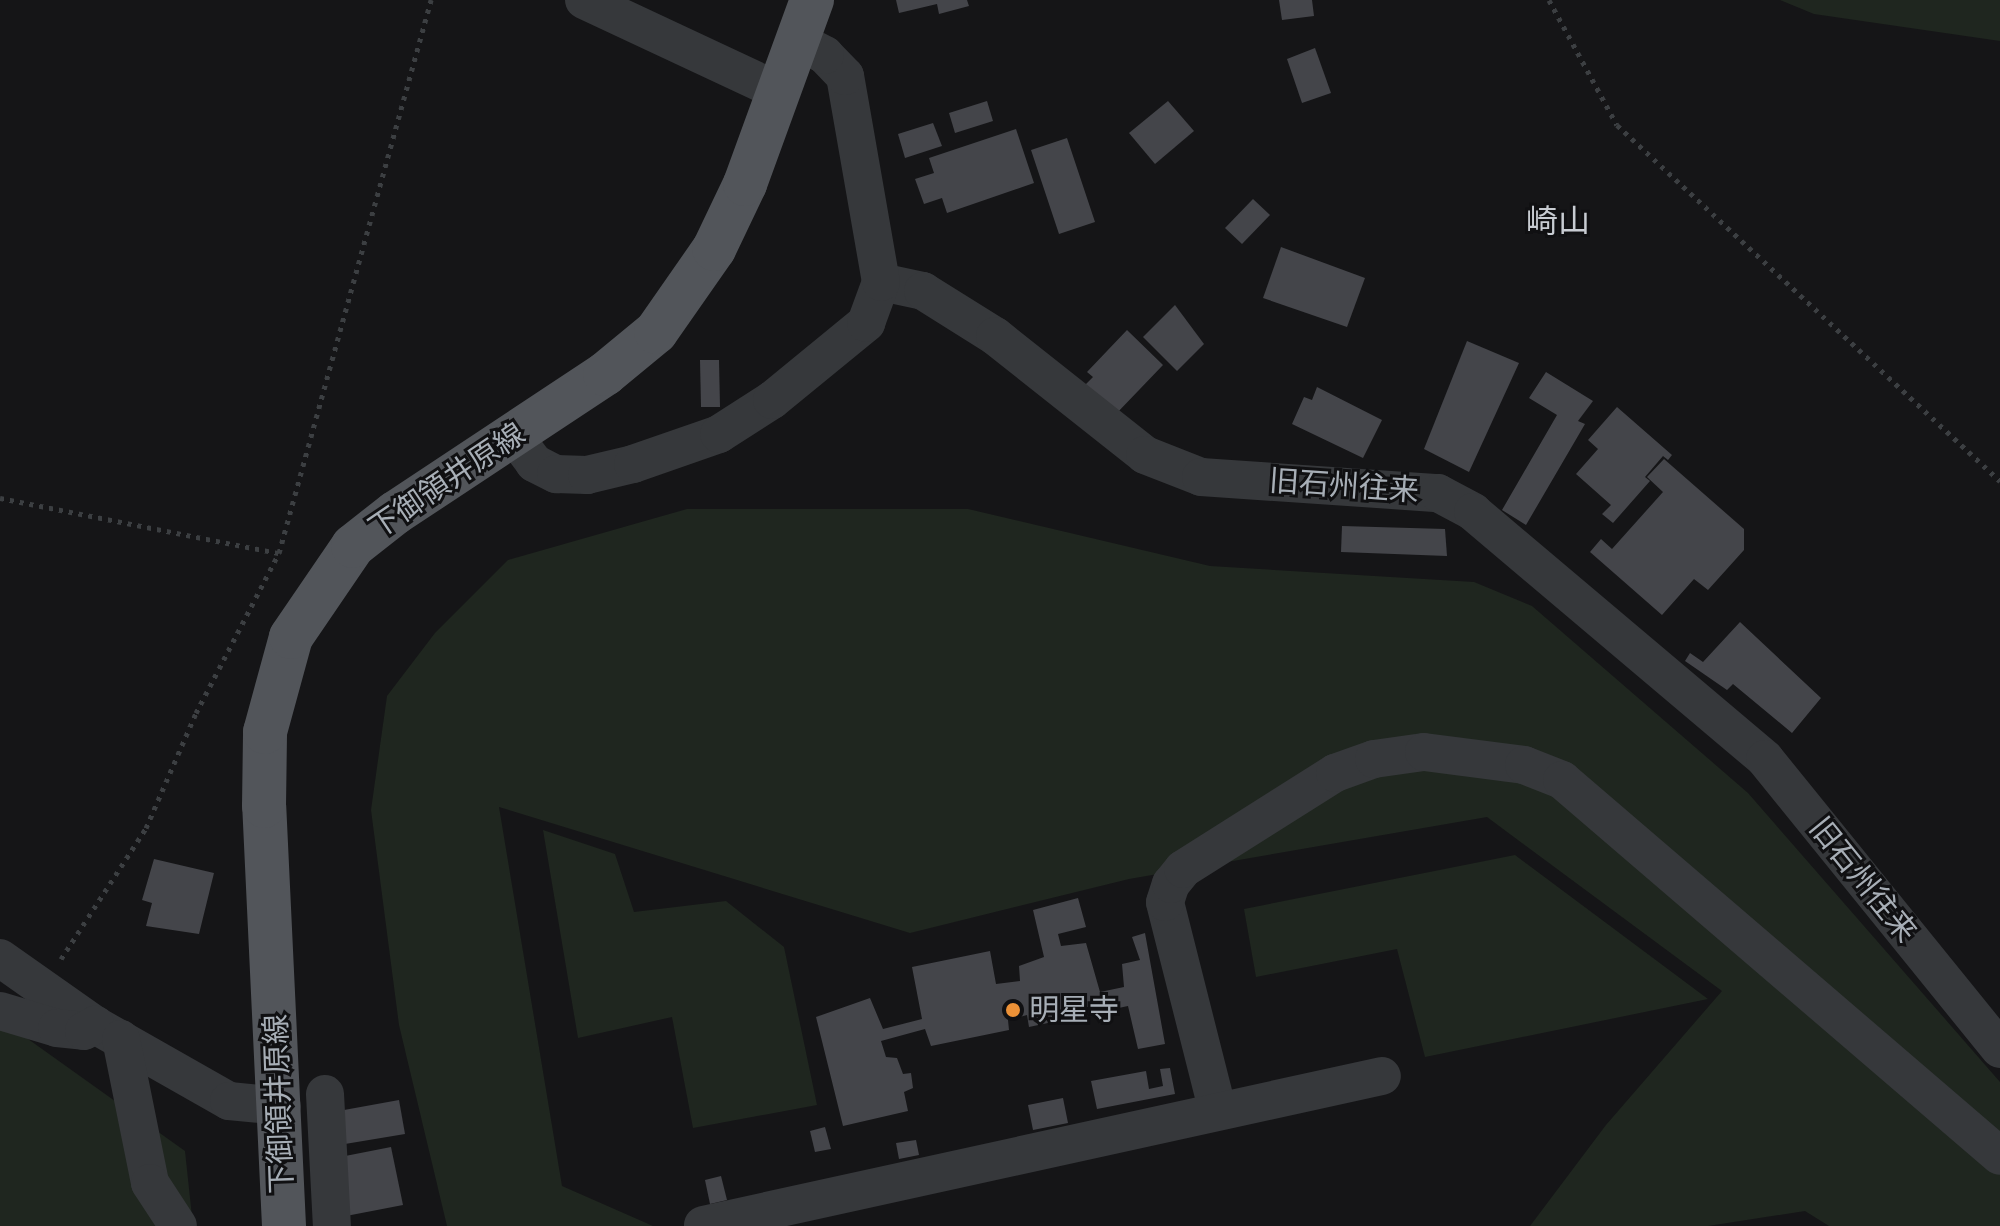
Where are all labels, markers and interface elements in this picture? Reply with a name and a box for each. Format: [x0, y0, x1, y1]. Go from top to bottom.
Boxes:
district label: 崎山 [1526, 202, 1590, 240]
street label: 下御領井原線 [362, 416, 532, 546]
street label: 旧石州往来 [1268, 463, 1420, 509]
street label: 旧石州往来 [1802, 810, 1924, 950]
place label: 明星寺 [1029, 992, 1119, 1028]
marker: 明星寺 [1004, 1001, 1022, 1019]
street label: 下御領井原線 [258, 1013, 300, 1195]

